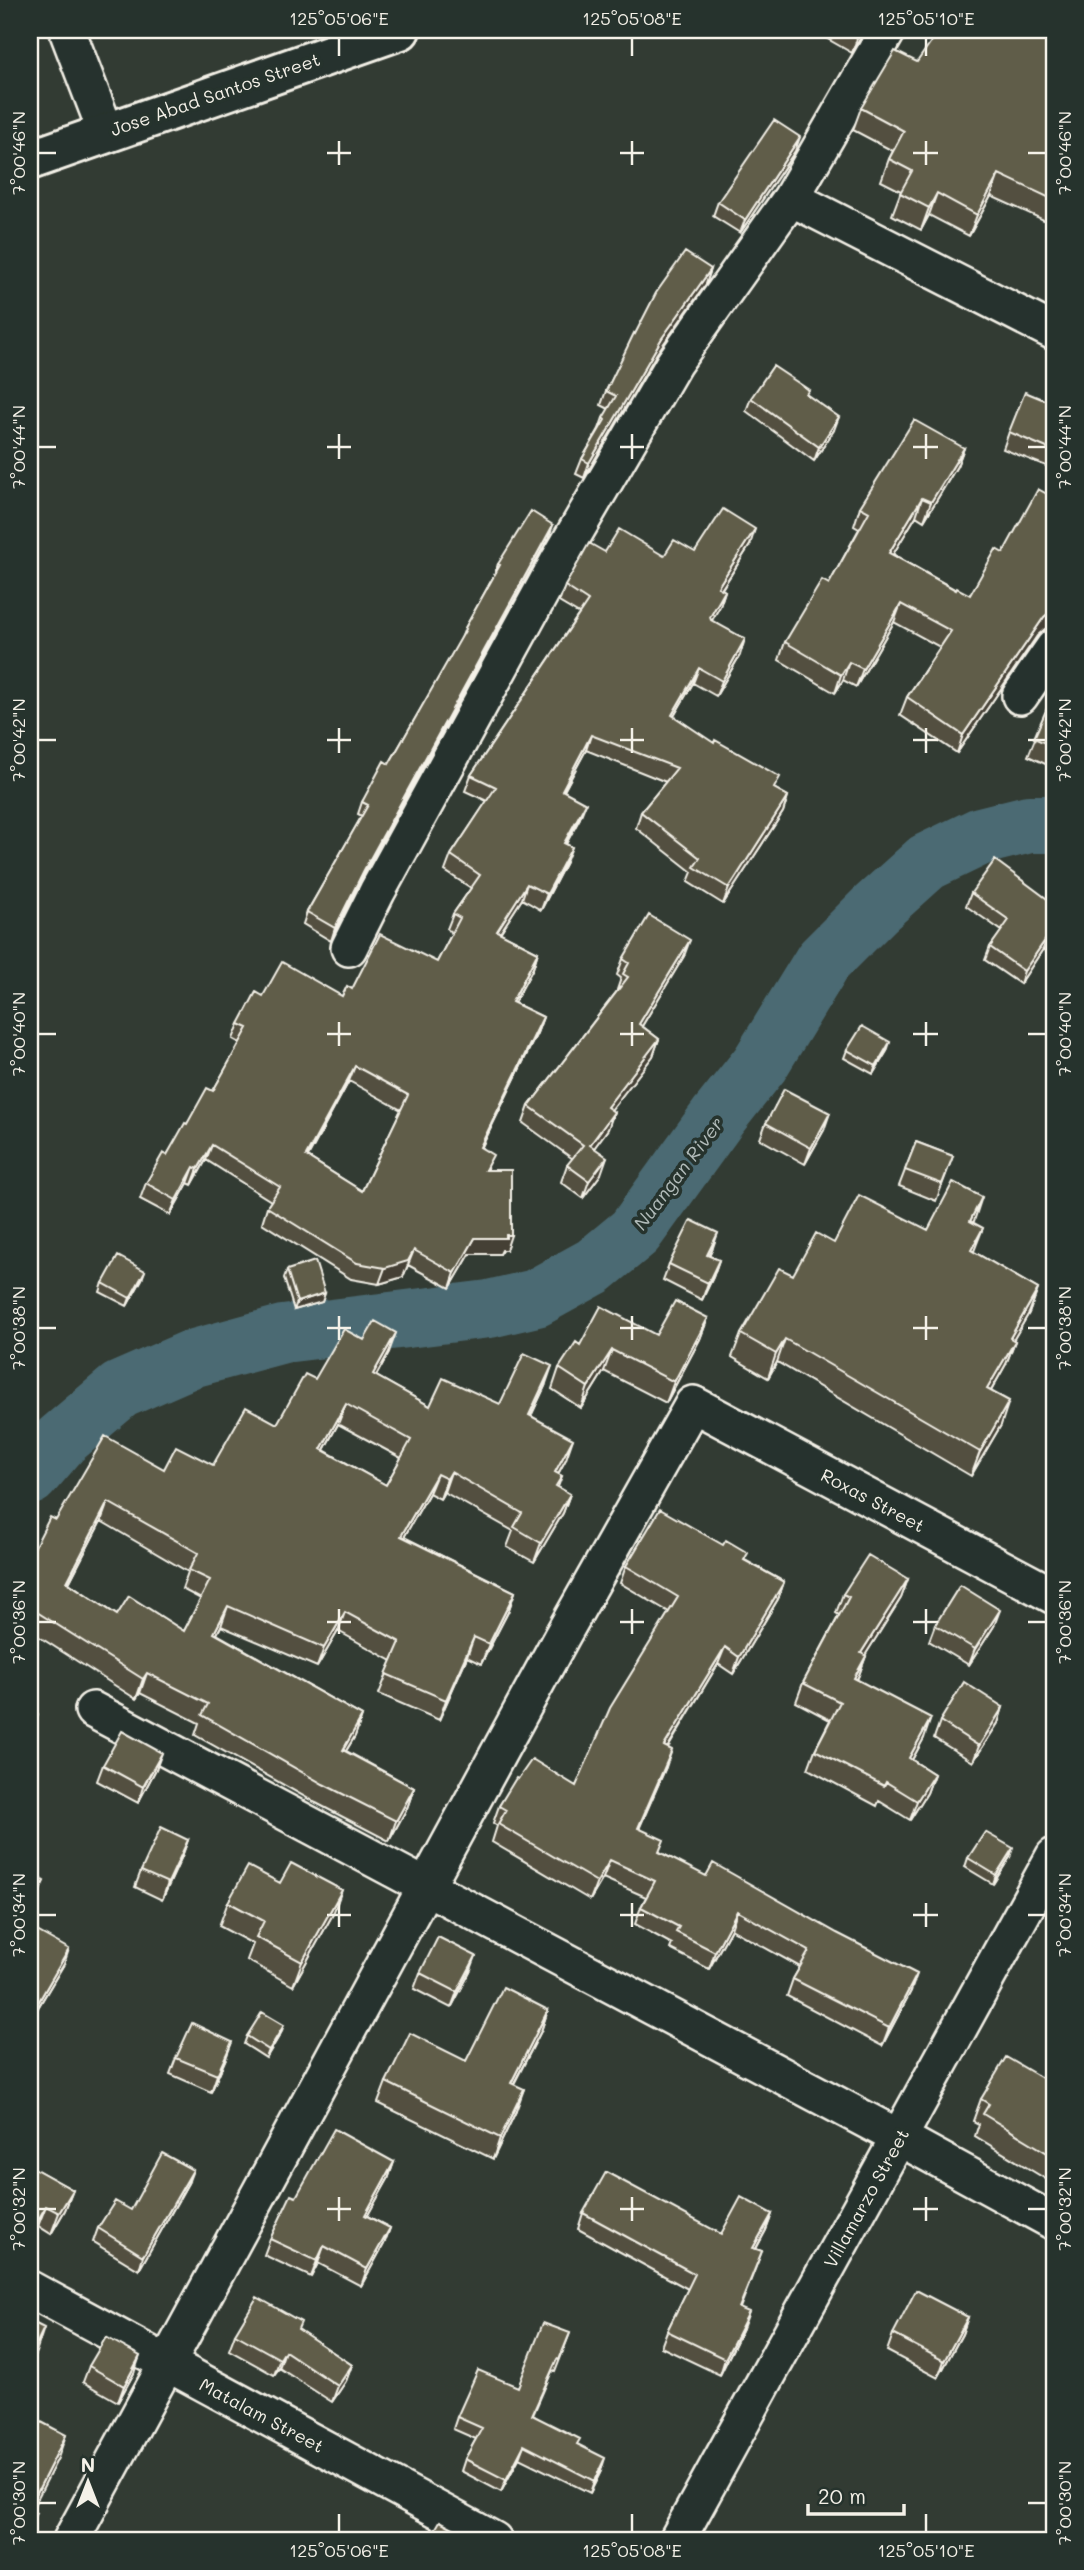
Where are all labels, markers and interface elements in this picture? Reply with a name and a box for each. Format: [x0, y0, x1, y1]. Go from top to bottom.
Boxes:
text: 125°05'06"E [289, 6, 389, 30]
text: 125°05'08"E [582, 6, 682, 30]
text: 125°05'10"E [878, 6, 974, 30]
street label: Jose Abad Santos Street [107, 47, 323, 141]
text: 7°00'46"N [6, 111, 30, 195]
text: 7°00'46"N [1052, 111, 1076, 195]
text: 7°00'44"N [6, 405, 30, 489]
text: 7°00'44"N [1052, 405, 1076, 489]
text: 7°00'42"N [6, 698, 30, 782]
text: 7°00'42"N [1052, 698, 1076, 782]
text: 7°00'40"N [6, 992, 30, 1076]
text: 7°00'40"N [1052, 992, 1076, 1076]
water label: Nuangan River [627, 1111, 729, 1235]
text: 7°00'38"N [6, 1286, 30, 1370]
text: 7°00'38"N [1052, 1286, 1076, 1370]
street label: Roxas Street [817, 1463, 929, 1537]
text: 7°00'36"N [6, 1580, 30, 1664]
text: 7°00'36"N [1052, 1580, 1076, 1664]
text: 7°00'34"N [6, 1873, 30, 1957]
text: 7°00'34"N [1052, 1873, 1076, 1957]
street label: Villamarzo Street [818, 2124, 914, 2272]
text: 7°00'32"N [6, 2167, 30, 2251]
text: 7°00'32"N [1052, 2167, 1076, 2251]
street label: Matalam Street [196, 2372, 328, 2458]
north arrow [52, 2448, 122, 2518]
text: N [81, 2452, 95, 2477]
text: 7°00'30"N [6, 2461, 30, 2545]
text: 7°00'30"N [1052, 2461, 1076, 2545]
scale bar [808, 2472, 904, 2516]
text: 20 m [818, 2482, 866, 2509]
text: 125°05'06"E [289, 2538, 389, 2562]
text: 125°05'08"E [582, 2538, 682, 2562]
text: 125°05'10"E [878, 2538, 974, 2562]

